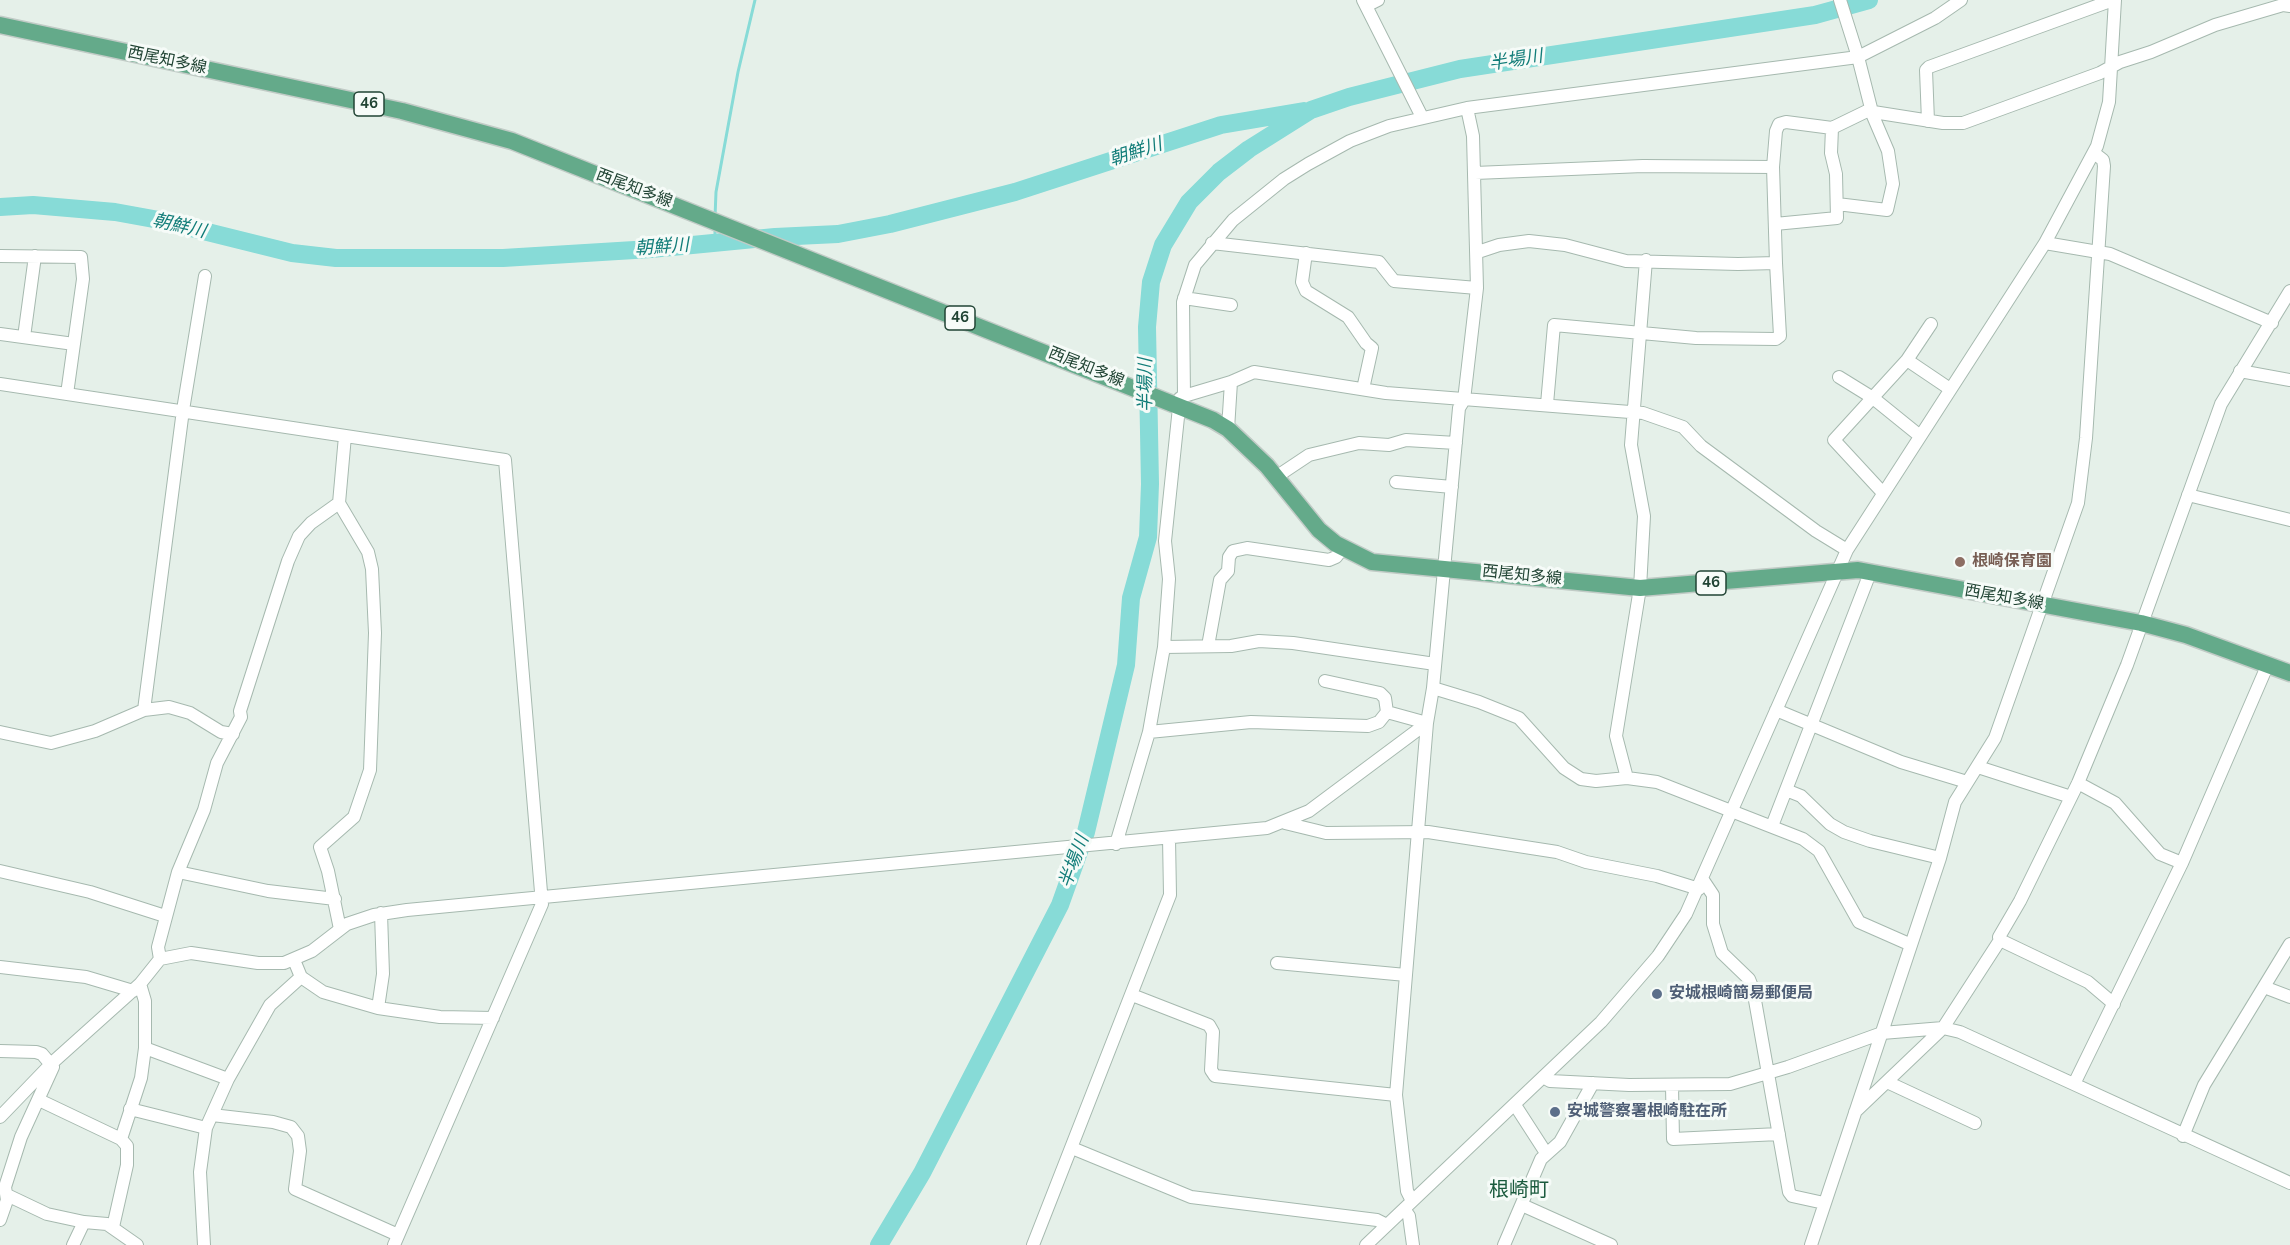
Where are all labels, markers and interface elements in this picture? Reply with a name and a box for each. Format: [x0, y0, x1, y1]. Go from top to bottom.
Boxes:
street label: 西尾知多線 [126, 43, 208, 79]
water label: 半場川 [1488, 46, 1544, 76]
road number: 46 [354, 92, 384, 116]
water label: 朝鮮川 [1107, 134, 1165, 172]
street label: 西尾知多線 [593, 166, 675, 212]
water label: 朝鮮川 [150, 210, 208, 244]
water label: 朝鮮川 [634, 235, 690, 261]
road number: 46 [945, 306, 975, 330]
street label: 西尾知多線 [1045, 344, 1127, 392]
water label: 半場川 [1136, 358, 1158, 412]
place label: 根崎保育園 [1972, 552, 2052, 572]
marker: 根崎保育園 [1953, 555, 1967, 569]
street label: 西尾知多線 [1481, 562, 1563, 590]
road number: 46 [1696, 571, 1726, 595]
street label: 西尾知多線 [1963, 582, 2045, 614]
water label: 半場川 [1056, 833, 1094, 891]
place label: 安城根崎簡易郵便局 [1669, 984, 1813, 1004]
marker: 安城根崎簡易郵便局 [1650, 987, 1664, 1001]
place label: 安城警察署根崎駐在所 [1567, 1102, 1727, 1122]
marker: 安城警察署根崎駐在所 [1548, 1105, 1562, 1119]
district label: 根崎町 [1489, 1179, 1549, 1203]

